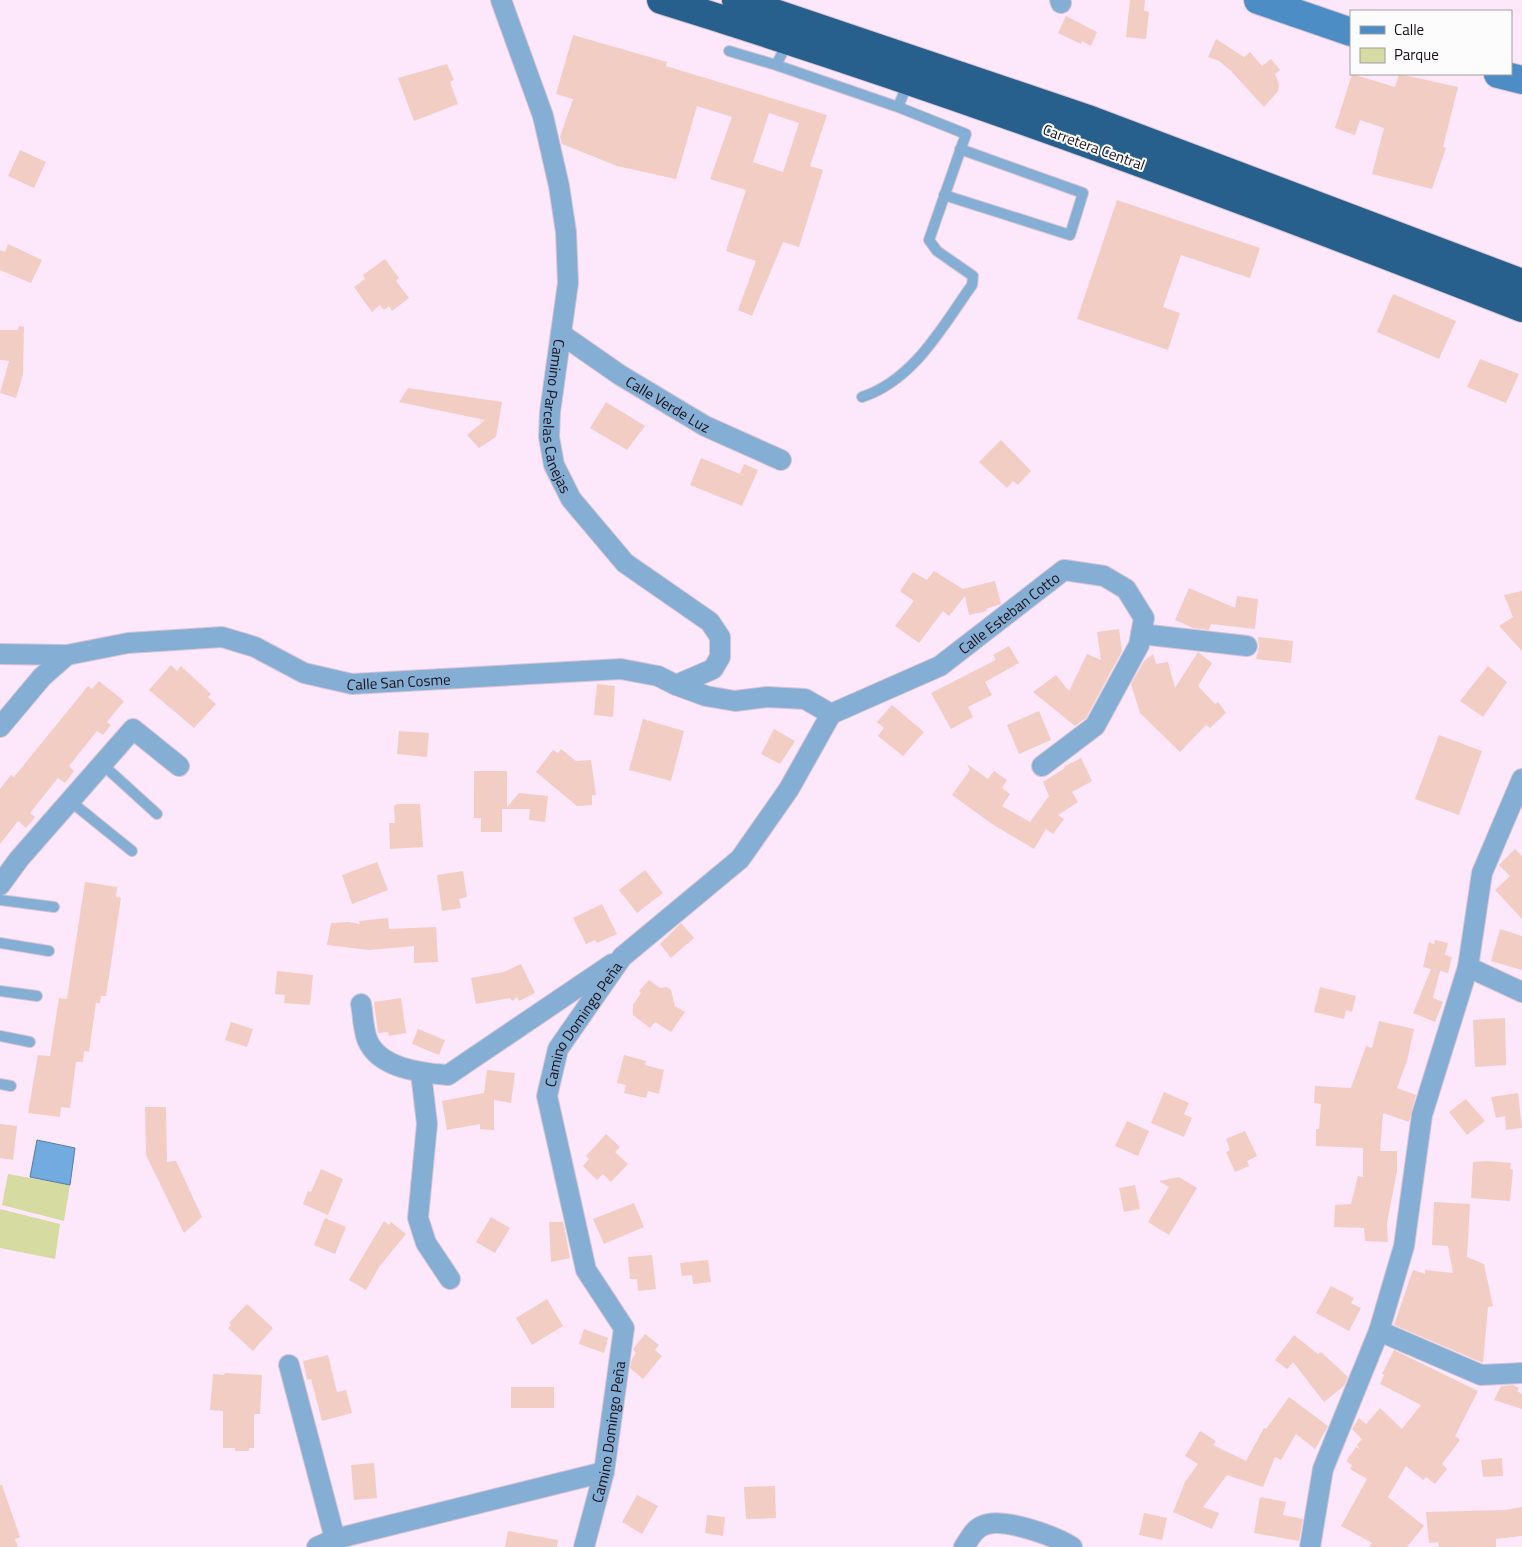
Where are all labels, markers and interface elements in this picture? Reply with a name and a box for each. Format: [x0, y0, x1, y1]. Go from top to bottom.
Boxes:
legend [1350, 10, 1512, 75]
text: Calle [1394, 18, 1424, 41]
text: Parque [1394, 43, 1439, 66]
street label: Carretera Central [1040, 118, 1148, 176]
street label: Camino Parcelas Canejas [537, 338, 578, 497]
street label: Calle Verde Luz [621, 370, 714, 438]
street label: Calle Esteban Cotto [953, 566, 1064, 659]
street label: Calle San Cosme [345, 667, 451, 696]
street label: Camino Domingo Peña [538, 956, 628, 1089]
street label: Camino Domingo Peña [585, 1359, 631, 1505]

